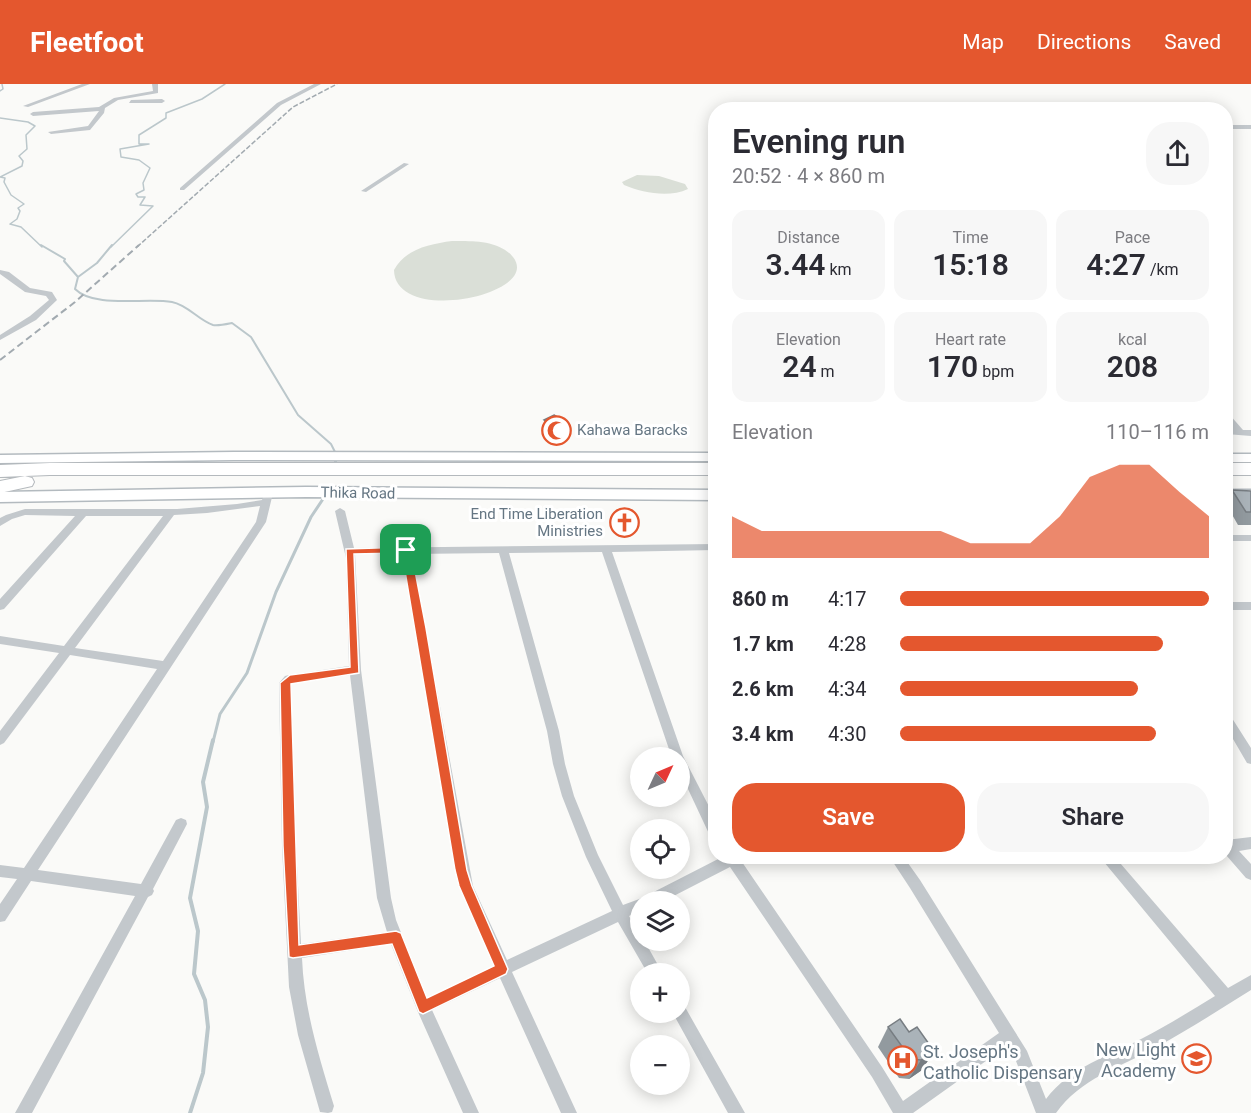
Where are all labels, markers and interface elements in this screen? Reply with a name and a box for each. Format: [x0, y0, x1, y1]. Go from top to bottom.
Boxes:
text: Fleetfoot [30, 26, 144, 59]
text: Map [962, 30, 1004, 54]
text: Directions [1037, 30, 1131, 54]
text: Saved [1164, 30, 1221, 54]
text: Evening run [732, 122, 905, 161]
button: share [1146, 122, 1209, 185]
text: 20:52 · 4 × 860 m [732, 164, 885, 188]
text: Distance [777, 228, 840, 247]
text: Time [953, 228, 988, 247]
text: Pace [1115, 228, 1150, 247]
text: 3.44 [765, 247, 825, 282]
text: 15:18 [932, 247, 1009, 282]
text: 4:27 [1086, 247, 1146, 282]
text: km [825, 260, 852, 279]
text: /km [1146, 260, 1179, 279]
text: Elevation [776, 330, 841, 349]
text: Heart rate [935, 330, 1006, 349]
text: kcal [1118, 330, 1147, 349]
text: 24 [782, 349, 817, 384]
text: 170 [927, 349, 978, 384]
text: 208 [1107, 349, 1158, 384]
text: m [817, 362, 835, 381]
text: bpm [978, 362, 1014, 381]
mosque icon: Kahawa Baracks [540, 414, 572, 446]
text: Elevation [732, 420, 813, 444]
text: 110–116 m [1106, 420, 1209, 444]
place label: Kahawa Baracks [577, 421, 688, 439]
street label: Thika Road [320, 483, 396, 503]
place label: End Time Liberation Ministries [470, 505, 603, 540]
church icon: End Time Liberation Ministries [608, 507, 640, 539]
pin [380, 524, 431, 575]
icon: arrive [389, 533, 422, 566]
text: 860 m [732, 587, 789, 611]
text: 4:17 [828, 587, 867, 611]
text: 1.7 km [732, 632, 794, 656]
text: 4:28 [828, 632, 867, 656]
text: 2.6 km [732, 677, 794, 701]
text: 4:34 [828, 677, 867, 701]
text: 3.4 km [732, 722, 794, 746]
text: 4:30 [828, 722, 867, 746]
north arrow [630, 747, 690, 807]
map controls [630, 747, 690, 1095]
button: Save [732, 783, 965, 852]
button: Share [977, 783, 1209, 852]
button: locate [630, 819, 690, 879]
button: layers [630, 891, 690, 951]
button: + [630, 963, 690, 1023]
button: − [630, 1035, 690, 1095]
place label: New Light Academy [1096, 1039, 1176, 1081]
place label: St. Joseph's Catholic Dispensary [923, 1041, 1083, 1083]
school or university icon: New Light Academy [1181, 1043, 1213, 1075]
hospital icon: St. Joseph's Catholic Dispensary [886, 1045, 918, 1077]

